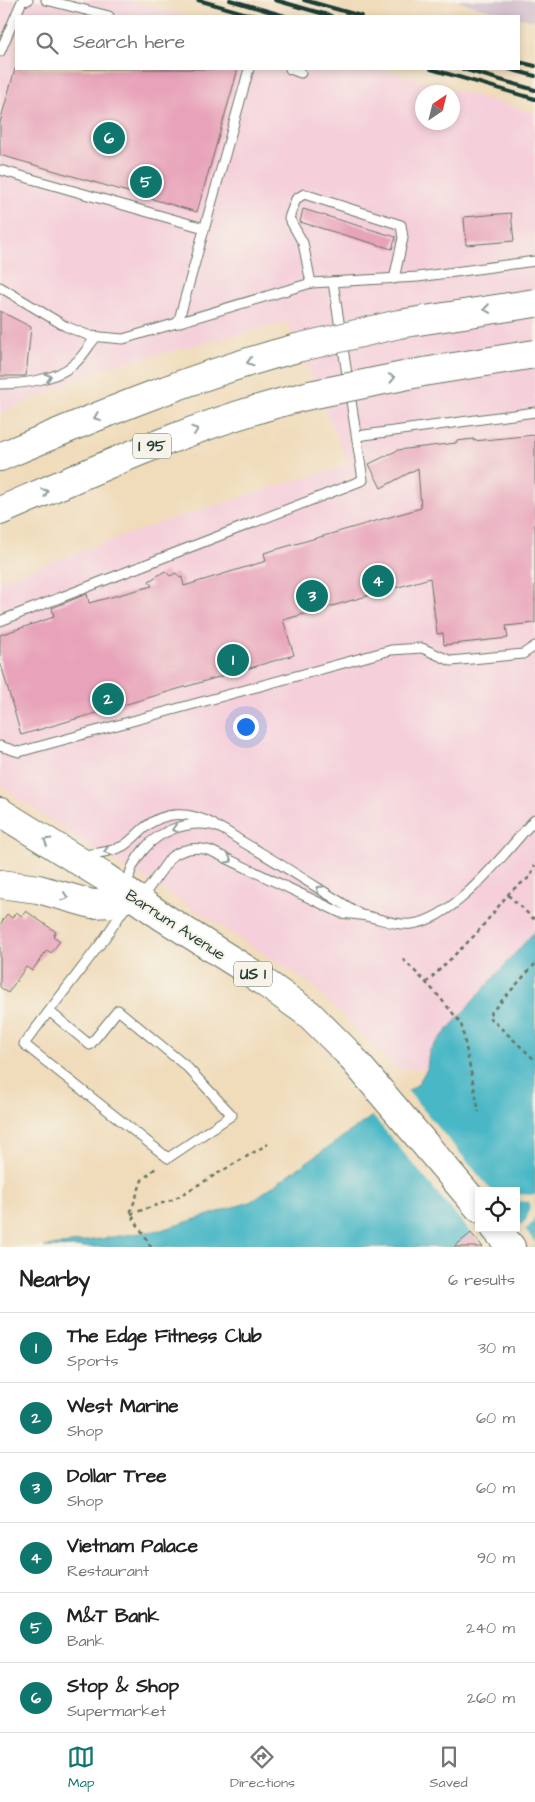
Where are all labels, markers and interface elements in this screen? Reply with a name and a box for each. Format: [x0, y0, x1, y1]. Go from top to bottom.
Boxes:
search box [15, 15, 520, 70]
icon: search [33, 29, 61, 57]
text: Search here [73, 29, 185, 56]
north arrow [415, 85, 460, 130]
pin: 6 [93, 119, 125, 157]
pin: 5 [130, 163, 162, 201]
one-way arrow [482, 303, 490, 314]
one-way arrow [246, 356, 255, 366]
one-way arrow [43, 372, 51, 382]
one-way arrow [387, 373, 396, 383]
one-way arrow [93, 410, 102, 421]
one-way arrow [190, 426, 198, 436]
road number: I 95 [133, 434, 171, 458]
one-way arrow [40, 487, 49, 498]
pin: 4 [362, 562, 394, 600]
pin: 3 [296, 577, 328, 615]
pin: 1 [217, 641, 249, 679]
pin: 2 [92, 680, 124, 718]
your location [233, 714, 259, 740]
one-way arrow [171, 823, 180, 833]
one-way arrow [43, 838, 52, 848]
one-way arrow [104, 845, 112, 855]
one-way arrow [224, 854, 233, 864]
street label: Barnum Avenue [121, 884, 230, 966]
one-way arrow [315, 885, 324, 895]
one-way arrow [60, 891, 69, 901]
road number: US 1 [234, 962, 272, 986]
map controls [475, 1187, 520, 1232]
button: locate [475, 1187, 520, 1232]
text: Nearby [20, 1265, 90, 1294]
text: 6 results [448, 1269, 515, 1291]
text: The Edge Fitness Club [67, 1323, 262, 1350]
text: 1 [35, 1337, 37, 1359]
text: 30 m [478, 1337, 515, 1359]
text: Sports [67, 1350, 119, 1372]
text: West Marine [67, 1393, 179, 1420]
text: 2 [31, 1407, 41, 1429]
text: 60 m [476, 1407, 515, 1429]
text: Shop [67, 1420, 103, 1442]
text: Dollar Tree [67, 1463, 167, 1490]
text: 3 [32, 1477, 40, 1499]
text: 60 m [476, 1477, 515, 1499]
text: Shop [67, 1490, 103, 1512]
text: Vietnam Palace [67, 1533, 198, 1560]
text: 4 [31, 1547, 41, 1569]
text: 90 m [477, 1547, 515, 1569]
text: Restaurant [67, 1560, 149, 1582]
text: M&T Bank [67, 1603, 159, 1630]
text: 5 [30, 1617, 42, 1639]
text: 240 m [466, 1617, 515, 1639]
text: Bank [67, 1630, 104, 1652]
text: Stop & Shop [67, 1673, 179, 1700]
text: 6 [31, 1687, 41, 1709]
text: 260 m [467, 1687, 515, 1709]
text: Supermarket [67, 1700, 166, 1722]
tab: Map [67, 1743, 95, 1793]
tab: Directions [230, 1743, 295, 1793]
tab: Saved [430, 1743, 468, 1793]

